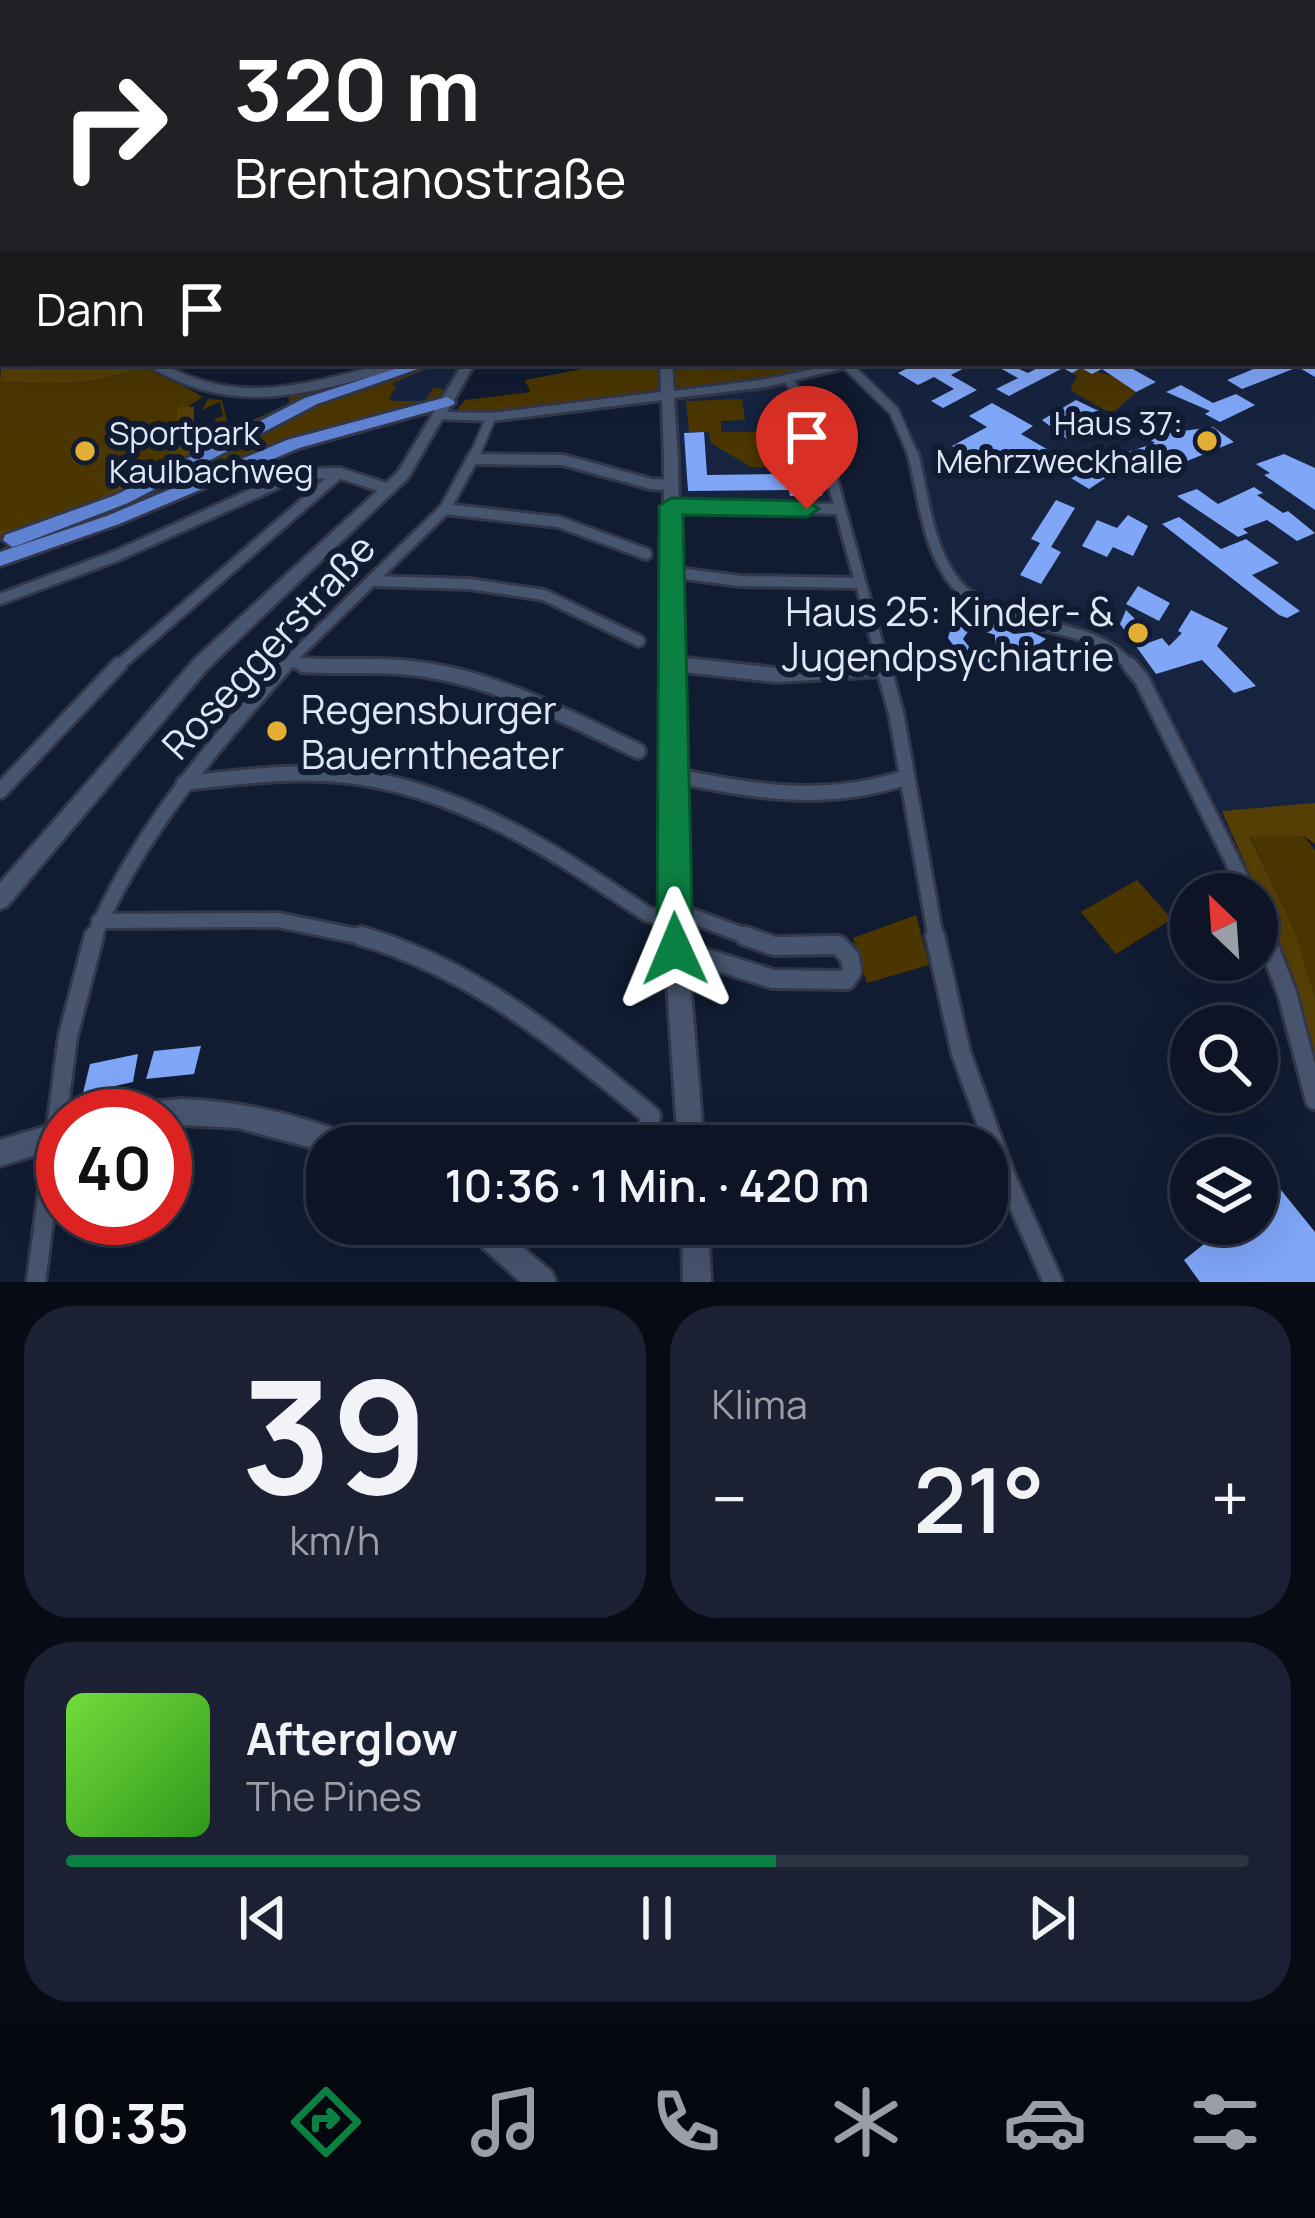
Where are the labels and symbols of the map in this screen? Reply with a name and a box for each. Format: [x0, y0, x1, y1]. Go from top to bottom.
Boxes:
pin [756, 386, 858, 509]
place label: Haus 37: Mehrzweckhalle [936, 400, 1183, 483]
place label: Sportpark Kaulbachweg [109, 410, 313, 493]
marker: Haus 37: Mehrzweckhalle [1194, 428, 1220, 454]
marker: Sportpark Kaulbachweg [72, 438, 98, 464]
street label: Roseggerstraße [149, 521, 387, 771]
place label: Haus 25: Kinder- & Jugendpsychiatrie [782, 584, 1114, 683]
marker: Haus 25: Kinder- & Jugendpsychiatrie [1125, 620, 1151, 646]
place label: Regensburger Bauerntheater [301, 682, 564, 781]
marker: Regensburger Bauerntheater [264, 718, 290, 744]
north arrow [1170, 873, 1278, 981]
position arrow [612, 886, 738, 1012]
speed limit sign: 40 [36, 1089, 192, 1245]

